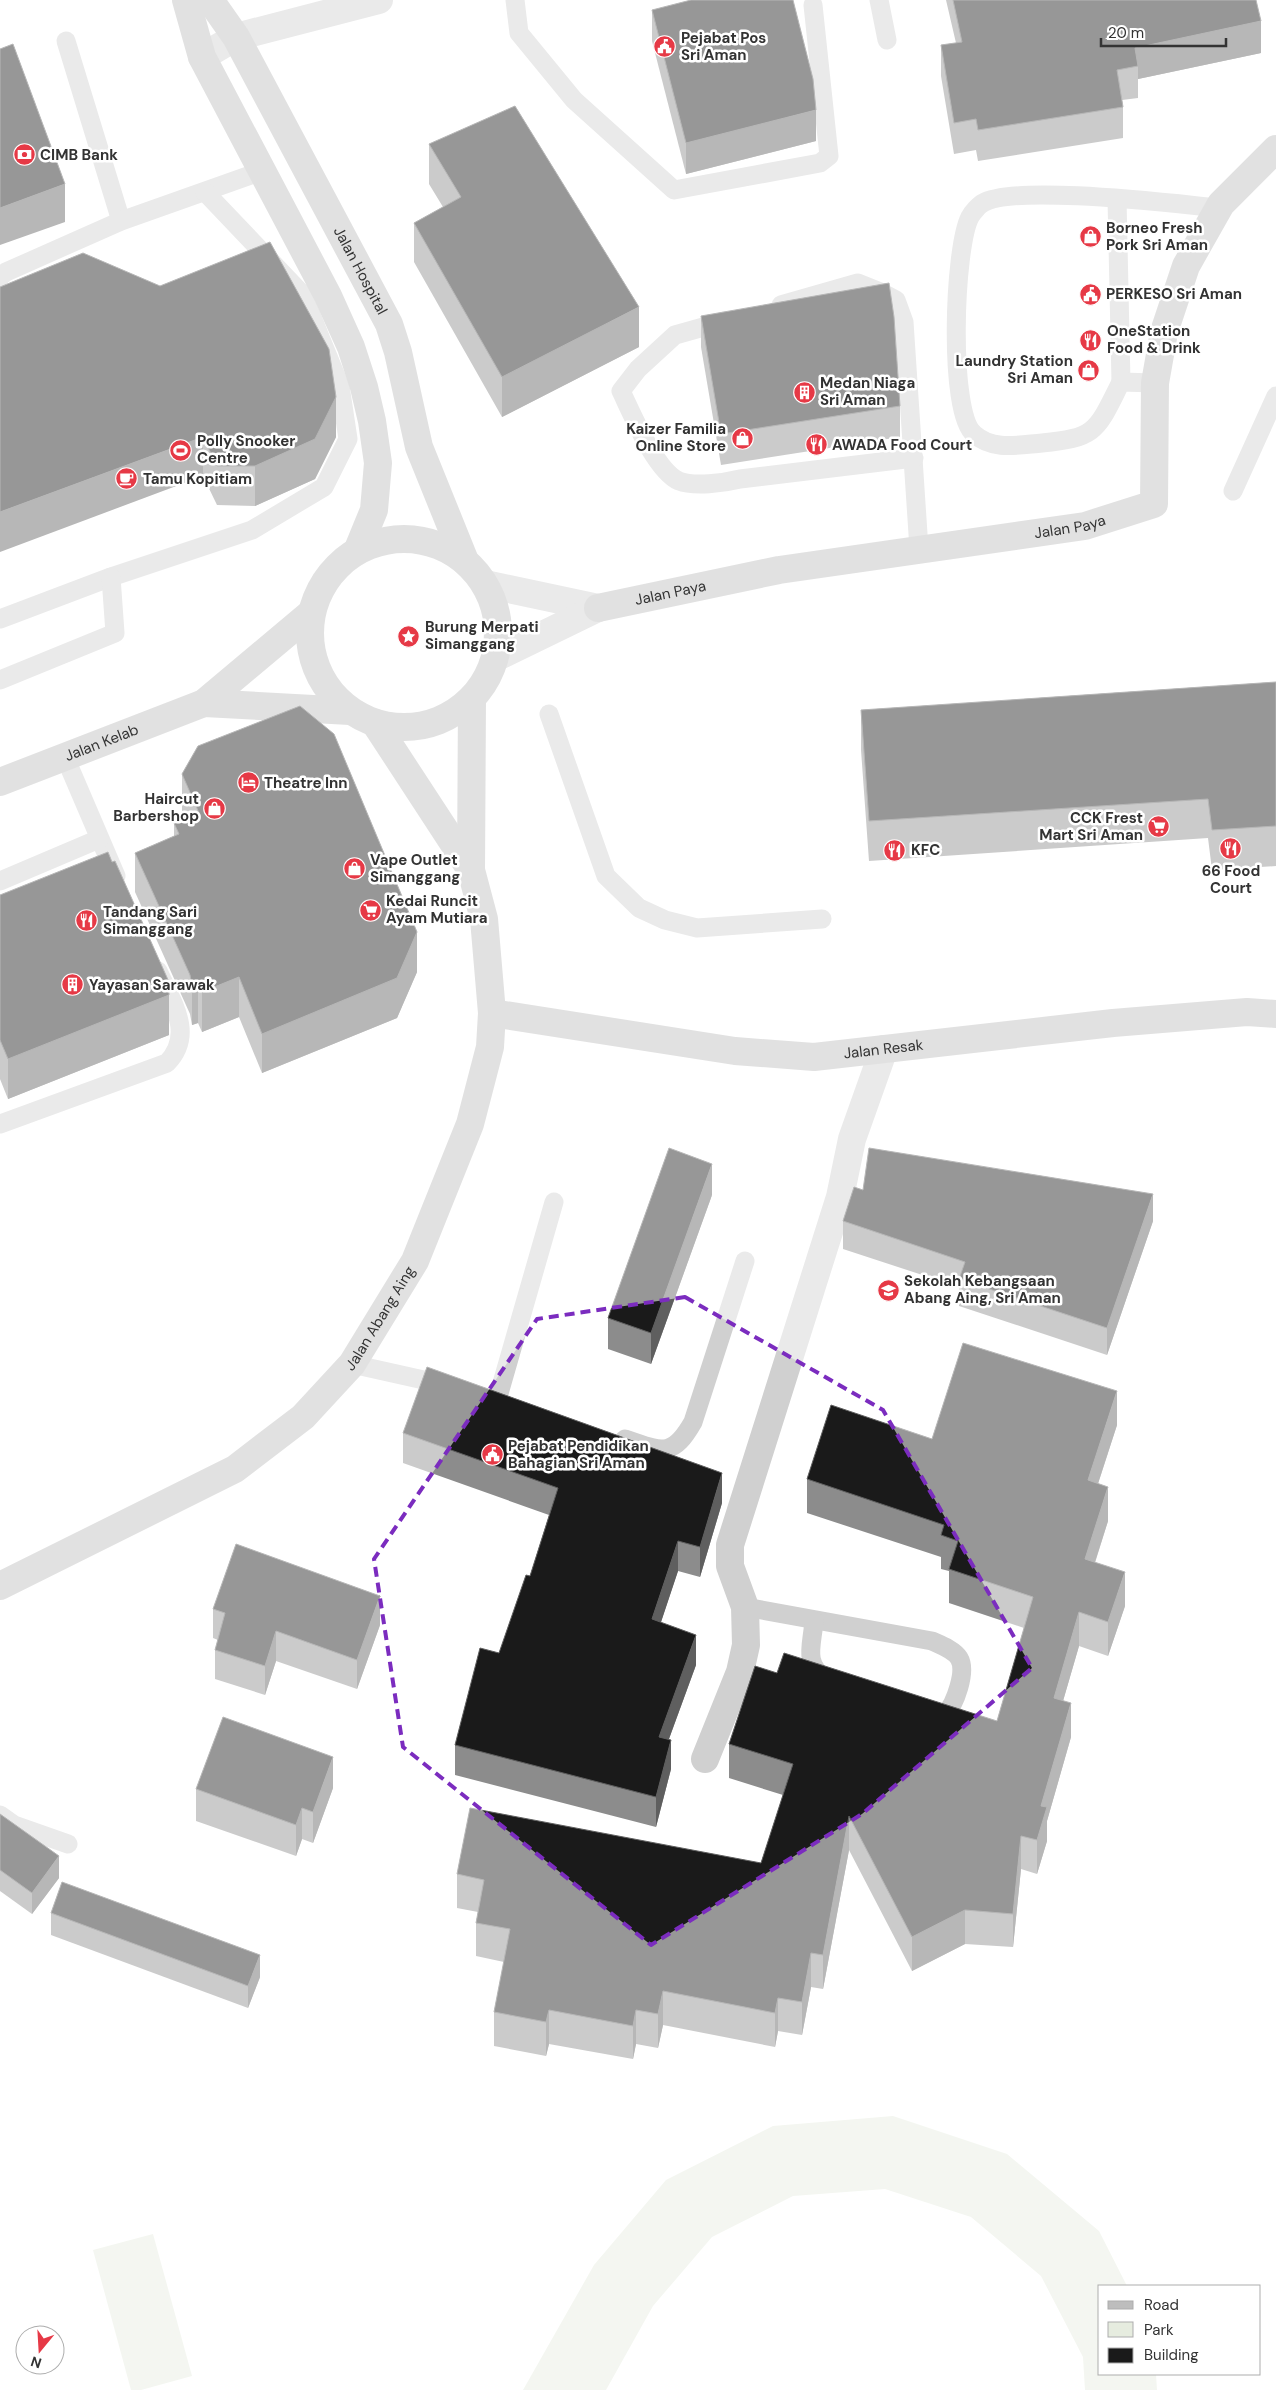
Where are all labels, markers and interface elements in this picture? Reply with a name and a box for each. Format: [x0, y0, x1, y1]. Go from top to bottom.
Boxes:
scale bar [1101, 15, 1226, 47]
text: 20 m [1108, 23, 1144, 43]
place label: Pejabat Pos Sri Aman [681, 28, 766, 65]
public building icon: Pejabat Pos Sri Aman [653, 35, 677, 59]
bank icon: CIMB Bank [12, 143, 36, 167]
place label: CIMB Bank [40, 145, 118, 165]
place label: Borneo Fresh Pork Sri Aman [1106, 218, 1208, 255]
street label: Jalan Hospital [329, 223, 392, 318]
shop icon: Borneo Fresh Pork Sri Aman [1078, 225, 1102, 249]
public building icon: PERKESO Sri Aman [1078, 282, 1102, 306]
place label: PERKESO Sri Aman [1106, 284, 1242, 304]
place label: OneStation Food & Drink [1107, 321, 1201, 358]
restaurant icon: OneStation Food & Drink [1079, 328, 1103, 352]
place label: Laundry Station Sri Aman [956, 351, 1073, 388]
shop icon: Laundry Station Sri Aman [1077, 358, 1101, 382]
place label: Medan Niaga Sri Aman [820, 373, 915, 410]
building icon: Medan Niaga Sri Aman [792, 380, 816, 404]
place label: Kaizer Familia Online Store [626, 419, 726, 456]
shop icon: Kaizer Familia Online Store [730, 426, 754, 450]
place label: Polly Snooker Centre [197, 431, 295, 468]
restaurant icon: AWADA Food Court [804, 433, 828, 457]
place label: AWADA Food Court [832, 435, 972, 455]
sports icon: Polly Snooker Centre [169, 438, 193, 462]
cafe icon: Tamu Kopitiam [115, 467, 139, 491]
place label: Tamu Kopitiam [143, 469, 252, 489]
street label: Jalan Paya [1033, 510, 1108, 543]
street label: Jalan Paya [633, 576, 708, 610]
place label: Burung Merpati Simanggang [425, 617, 539, 654]
place icon: Burung Merpati Simanggang [397, 624, 421, 648]
street label: Jalan Kelab [62, 719, 141, 766]
hotel icon: Theatre Inn [236, 771, 260, 795]
place label: Theatre Inn [264, 773, 348, 793]
place label: Haircut Barbershop [113, 789, 199, 826]
shop icon: Haircut Barbershop [203, 796, 227, 820]
place label: CCK Frest Mart Sri Aman [1039, 808, 1143, 845]
supermarket icon: CCK Frest Mart Sri Aman [1147, 815, 1171, 839]
restaurant icon: 66 Food Court [1219, 836, 1243, 860]
restaurant icon: KFC [883, 838, 907, 862]
place label: KFC [911, 840, 940, 860]
place label: Vape Outlet Simanggang [370, 850, 460, 887]
shop icon: Vape Outlet Simanggang [342, 857, 366, 881]
place label: 66 Food Court [1202, 861, 1260, 898]
place label: Kedai Runcit Ayam Mutiara [386, 891, 487, 928]
supermarket icon: Kedai Runcit Ayam Mutiara [358, 898, 382, 922]
place label: Tandang Sari Simanggang [103, 902, 197, 939]
restaurant icon: Tandang Sari Simanggang [75, 909, 99, 933]
building icon: Yayasan Sarawak [61, 973, 85, 997]
place label: Yayasan Sarawak [89, 975, 215, 995]
street label: Jalan Resak [842, 1035, 925, 1064]
street label: Jalan Abang Aing [341, 1262, 420, 1375]
place label: Sekolah Kebangsaan Abang Aing, Sri Aman [904, 1271, 1061, 1308]
school or university icon: Sekolah Kebangsaan Abang Aing, Sri Aman [876, 1278, 900, 1302]
place label: Pejabat Pendidikan Bahagian Sri Aman [508, 1436, 649, 1473]
public building icon: Pejabat Pendidikan Bahagian Sri Aman [480, 1443, 504, 1467]
legend [1098, 2285, 1261, 2375]
text: Road [1144, 2295, 1179, 2315]
text: Park [1144, 2320, 1174, 2340]
north arrow [15, 2325, 65, 2375]
text: Building [1144, 2345, 1199, 2365]
text: N [28, 2352, 44, 2373]

